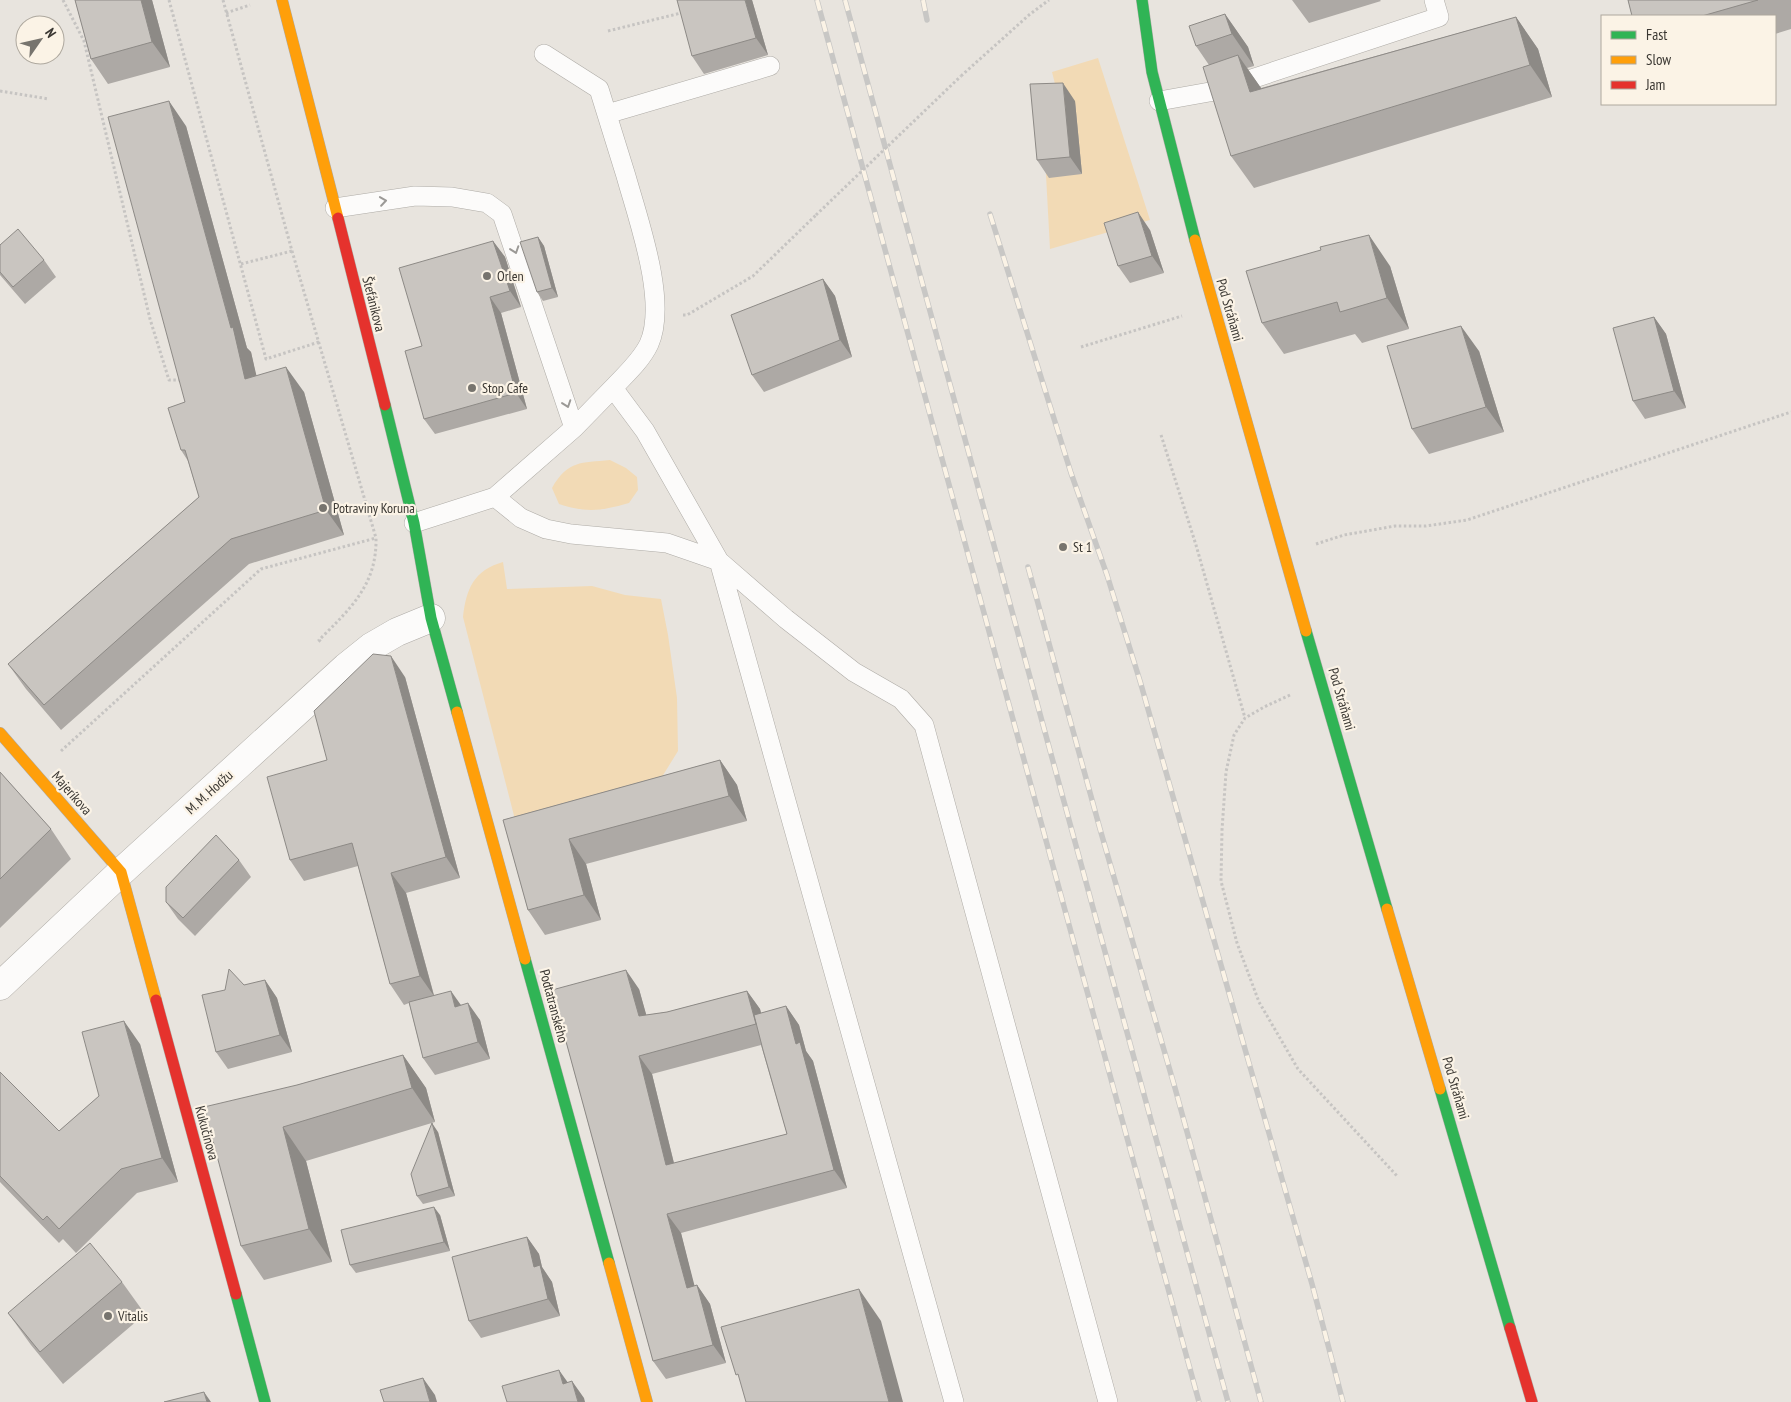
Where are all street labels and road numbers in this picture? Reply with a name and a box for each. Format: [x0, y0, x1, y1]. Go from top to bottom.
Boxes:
street label: Štefánikova [358, 275, 390, 333]
street label: Pod Stráňami [1213, 277, 1247, 343]
street label: Pod Stráňami [1325, 666, 1359, 732]
street label: M. M. Hodžu [182, 766, 236, 818]
street label: Majeríkova [48, 767, 96, 819]
street label: Podtatranského [536, 967, 572, 1045]
street label: Pod Stráňami [1439, 1055, 1473, 1121]
street label: Kukučínova [191, 1104, 223, 1162]

